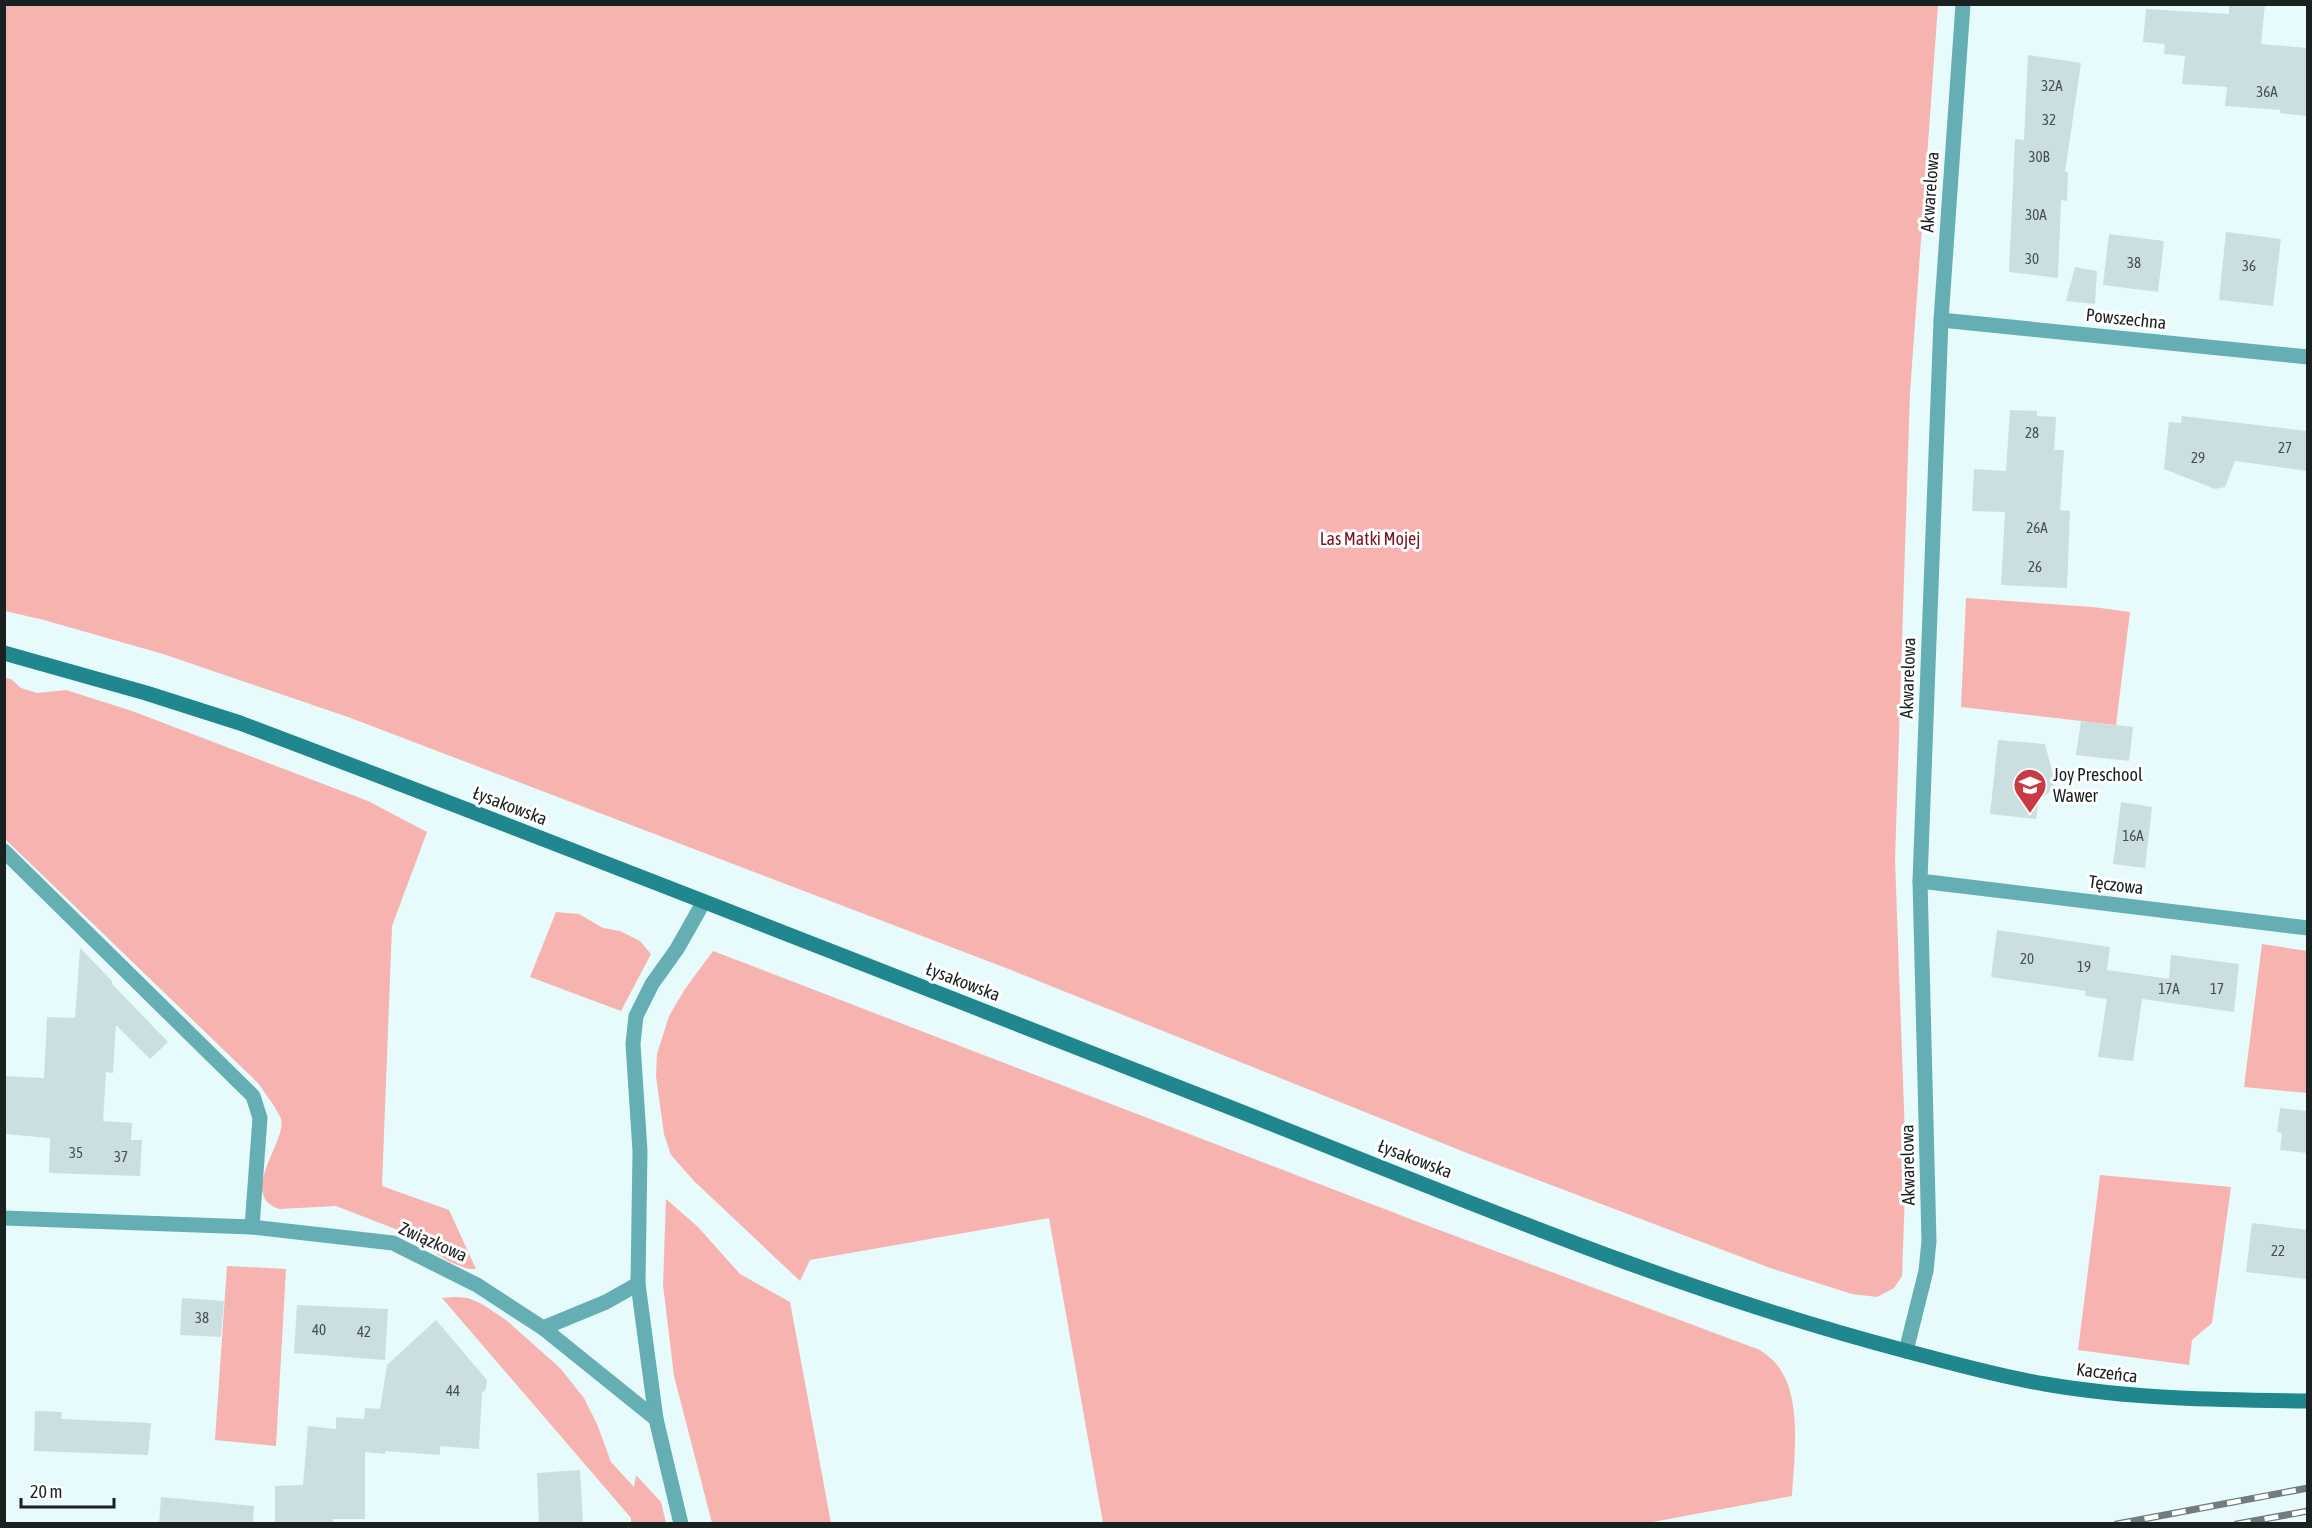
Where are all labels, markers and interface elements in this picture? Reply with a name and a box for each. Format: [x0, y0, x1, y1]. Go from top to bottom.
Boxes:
house number: 32A [2041, 77, 2063, 94]
house number: 36A [2256, 83, 2278, 100]
house number: 32 [2042, 111, 2056, 128]
house number: 30B [2028, 148, 2050, 165]
street label: Akwarelowa [1916, 151, 1943, 233]
house number: 30A [2025, 206, 2047, 223]
house number: 30 [2025, 250, 2039, 267]
house number: 38 [2127, 254, 2141, 271]
house number: 36 [2242, 257, 2256, 274]
street label: Powszechna [2085, 304, 2167, 333]
house number: 28 [2025, 424, 2039, 441]
house number: 27 [2278, 439, 2292, 456]
house number: 29 [2191, 449, 2205, 466]
house number: 26A [2026, 519, 2048, 536]
park label: Las Matki Mojej [1320, 528, 1420, 549]
house number: 26 [2028, 558, 2042, 575]
street label: Akwarelowa [1896, 637, 1919, 719]
place label: Joy Preschool Wawer [2053, 764, 2143, 806]
school or university icon: Joy Preschool Wawer [2012, 767, 2048, 814]
street label: Łysakowska [470, 782, 550, 829]
house number: 16A [2122, 827, 2144, 844]
street label: Tęczowa [2087, 871, 2145, 898]
house number: 20 [2020, 950, 2034, 967]
street label: Łysakowska [923, 958, 1003, 1005]
house number: 19 [2077, 958, 2091, 975]
house number: 17A [2158, 980, 2180, 997]
house number: 17 [2210, 980, 2224, 997]
street label: Akwarelowa [1896, 1124, 1919, 1206]
street label: Łysakowska [1375, 1135, 1455, 1182]
house number: 35 [69, 1144, 83, 1161]
house number: 37 [114, 1148, 128, 1165]
street label: Związkowa [396, 1217, 471, 1266]
house number: 22 [2271, 1242, 2285, 1259]
house number: 38 [195, 1309, 209, 1326]
house number: 40 [312, 1321, 326, 1338]
house number: 42 [357, 1323, 371, 1340]
street label: Kaczeńca [2075, 1358, 2139, 1387]
house number: 44 [446, 1382, 460, 1399]
scale bar [21, 1471, 114, 1509]
text: 20 m [30, 1481, 62, 1502]

